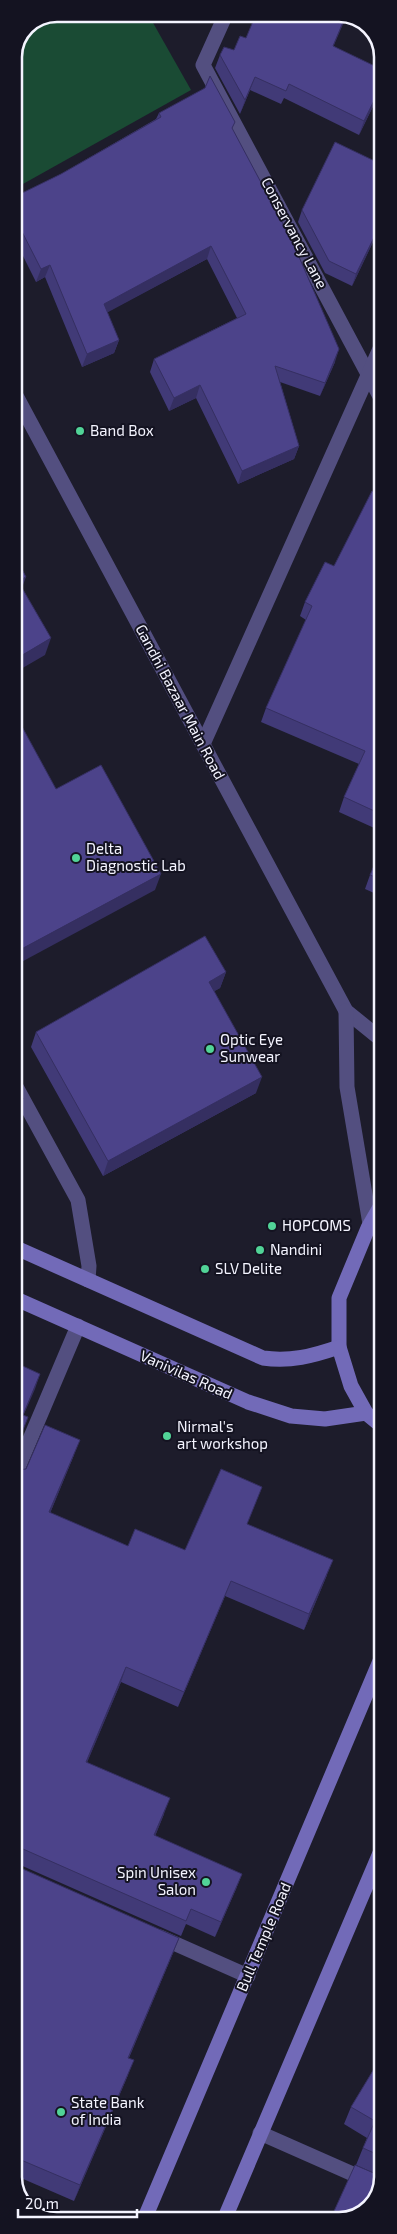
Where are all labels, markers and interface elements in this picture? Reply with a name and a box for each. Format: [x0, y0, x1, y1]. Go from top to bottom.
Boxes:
street label: Conservancy Lane [258, 174, 332, 291]
place label: Band Box [90, 421, 154, 439]
marker: Band Box [74, 425, 86, 437]
street label: Gandhi Bazaar Main Road [132, 621, 229, 782]
place label: Delta Diagnostic Lab [86, 839, 186, 874]
marker: Delta Diagnostic Lab [70, 852, 82, 864]
place label: Optic Eye Sunwear [220, 1030, 283, 1065]
marker: Optic Eye Sunwear [204, 1043, 216, 1055]
place label: HOPCOMS [282, 1216, 351, 1234]
marker: HOPCOMS [266, 1220, 278, 1232]
place label: Nandini [270, 1240, 322, 1258]
marker: Nandini [254, 1244, 266, 1256]
place label: SLV Delite [215, 1259, 282, 1277]
marker: SLV Delite [199, 1263, 211, 1275]
street label: Vanivilas Road [137, 1346, 235, 1402]
place label: Nirmal's art workshop [177, 1417, 268, 1452]
marker: Nirmal's art workshop [161, 1430, 173, 1442]
place label: Spin Unisex Salon [117, 1863, 196, 1898]
marker: Spin Unisex Salon [200, 1876, 212, 1888]
street label: Bull Temple Road [232, 1879, 294, 1994]
place label: State Bank of India [71, 2093, 145, 2128]
marker: State Bank of India [55, 2106, 67, 2118]
scale bar [18, 2186, 136, 2218]
text: 20 m [25, 2194, 59, 2212]

